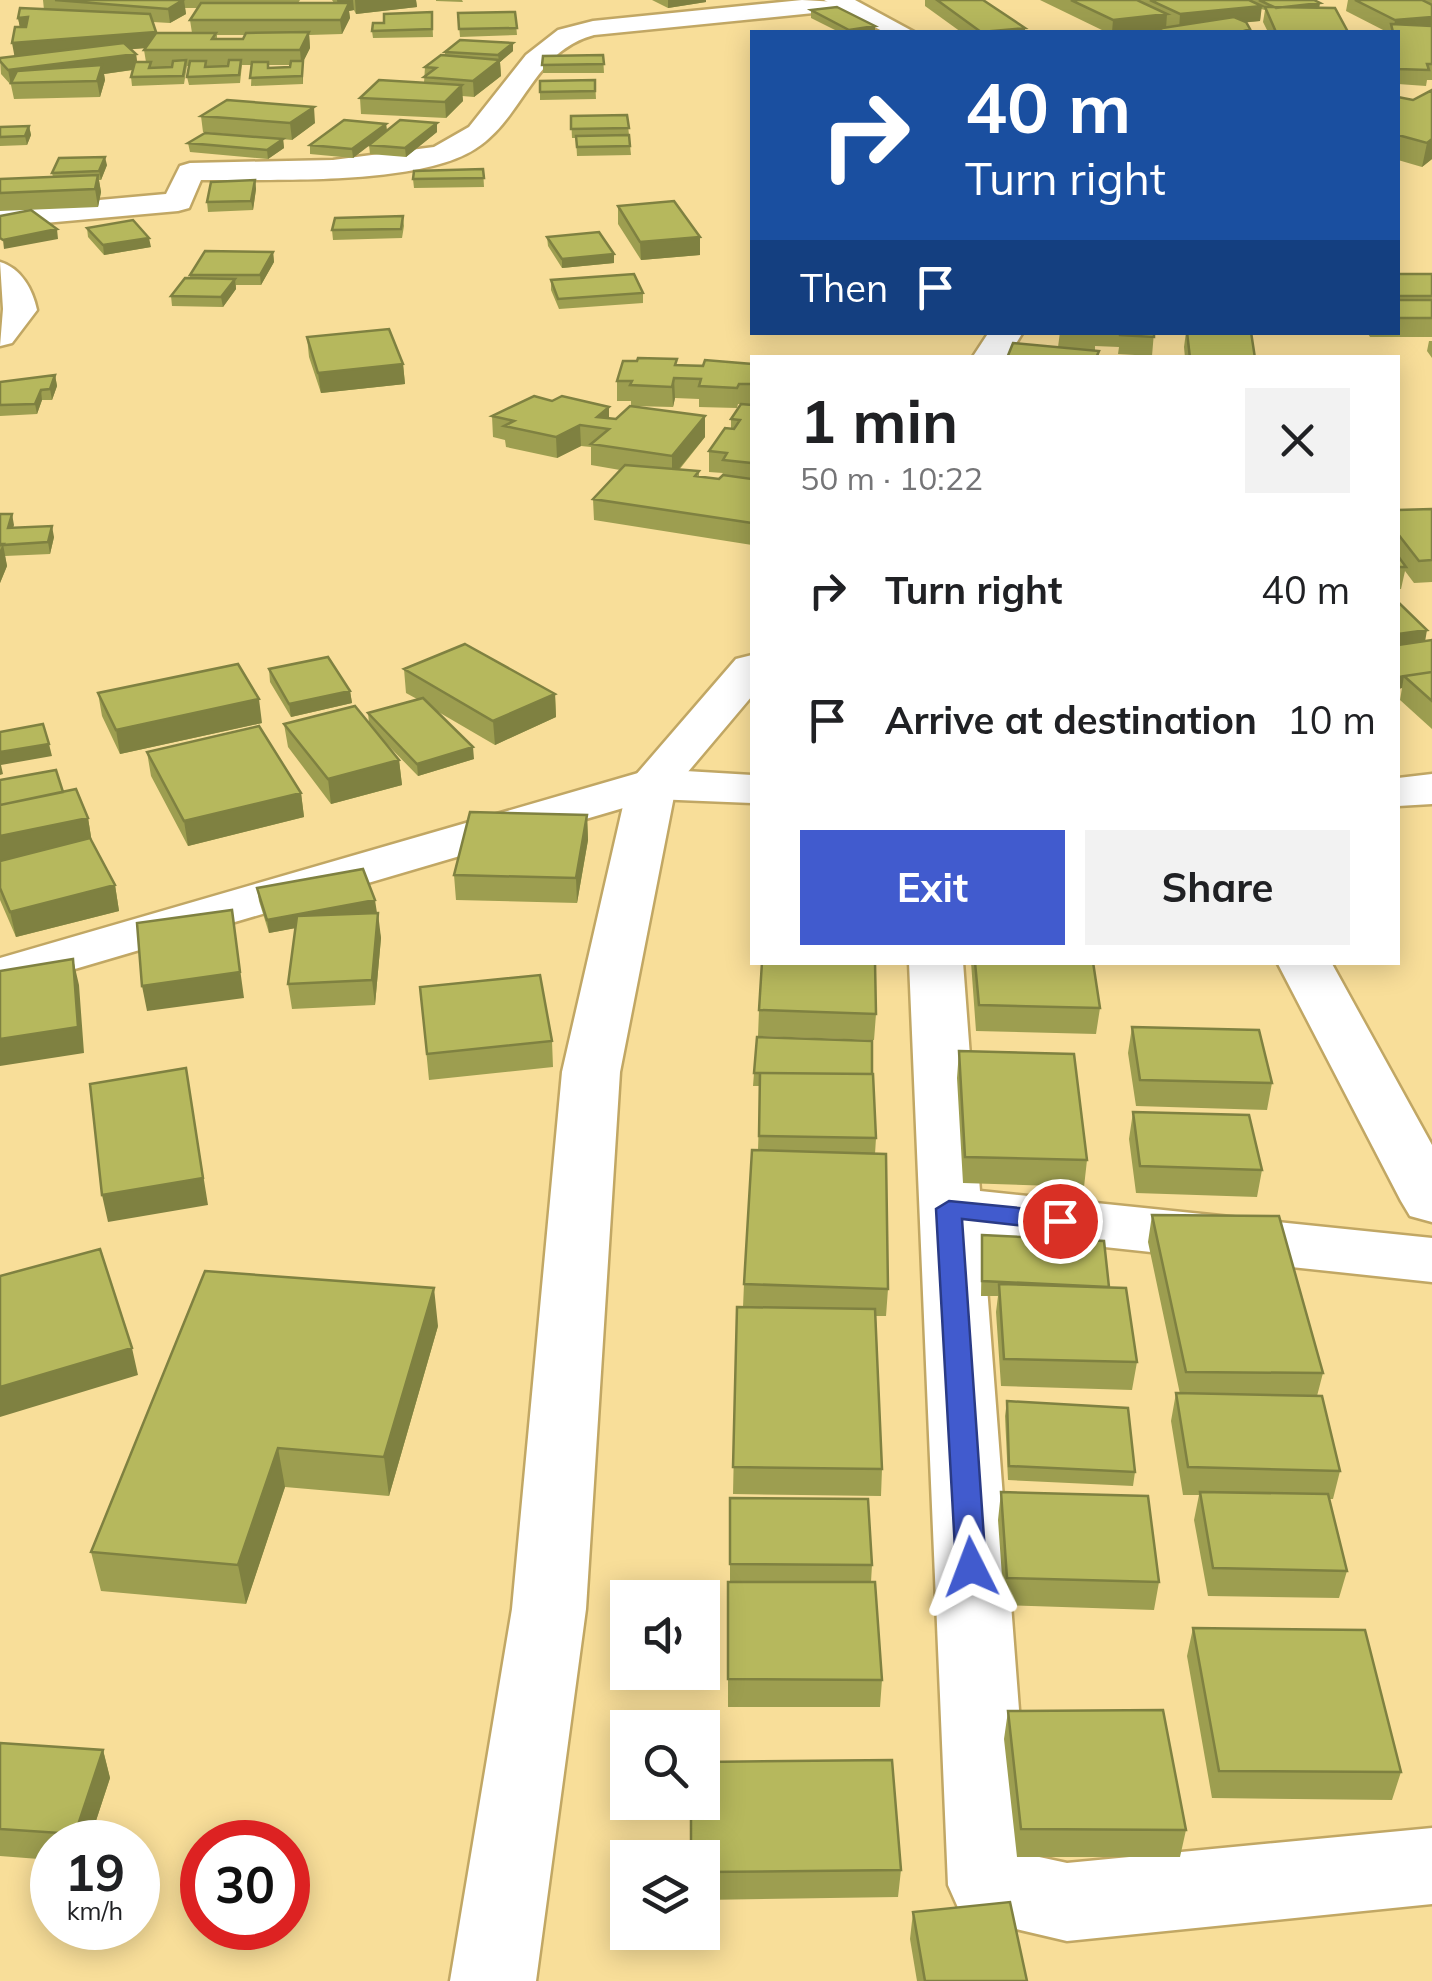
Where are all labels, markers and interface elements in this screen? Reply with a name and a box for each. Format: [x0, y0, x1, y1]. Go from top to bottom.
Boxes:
text: 40 m [965, 63, 1131, 151]
icon: right [800, 70, 930, 200]
text: Turn right [965, 150, 1166, 206]
icon: arrive [908, 260, 963, 315]
text: Then [800, 264, 888, 312]
text: 1 min [800, 383, 958, 458]
button: close [1245, 388, 1350, 493]
text: 50 m · 10:22 [800, 458, 983, 498]
icon: right [800, 563, 855, 618]
text: Turn right [885, 566, 1062, 614]
text: 40 m [1261, 566, 1350, 614]
icon: arrive [800, 693, 855, 748]
text: Arrive at destination [885, 696, 1257, 744]
text: 10 m [1287, 696, 1376, 744]
button: Exit [800, 830, 1065, 945]
button: Share [1085, 830, 1350, 945]
pin [1018, 1179, 1103, 1264]
icon: arrive [1033, 1194, 1088, 1249]
position arrow [919, 1515, 1023, 1619]
map controls [610, 1580, 720, 1950]
button: sound [610, 1580, 720, 1690]
button: search [610, 1710, 720, 1820]
speed limit sign: 30 [180, 1820, 310, 1950]
button: layers [610, 1840, 720, 1950]
text: 19 [65, 1841, 125, 1904]
text: km/h [67, 1895, 123, 1926]

